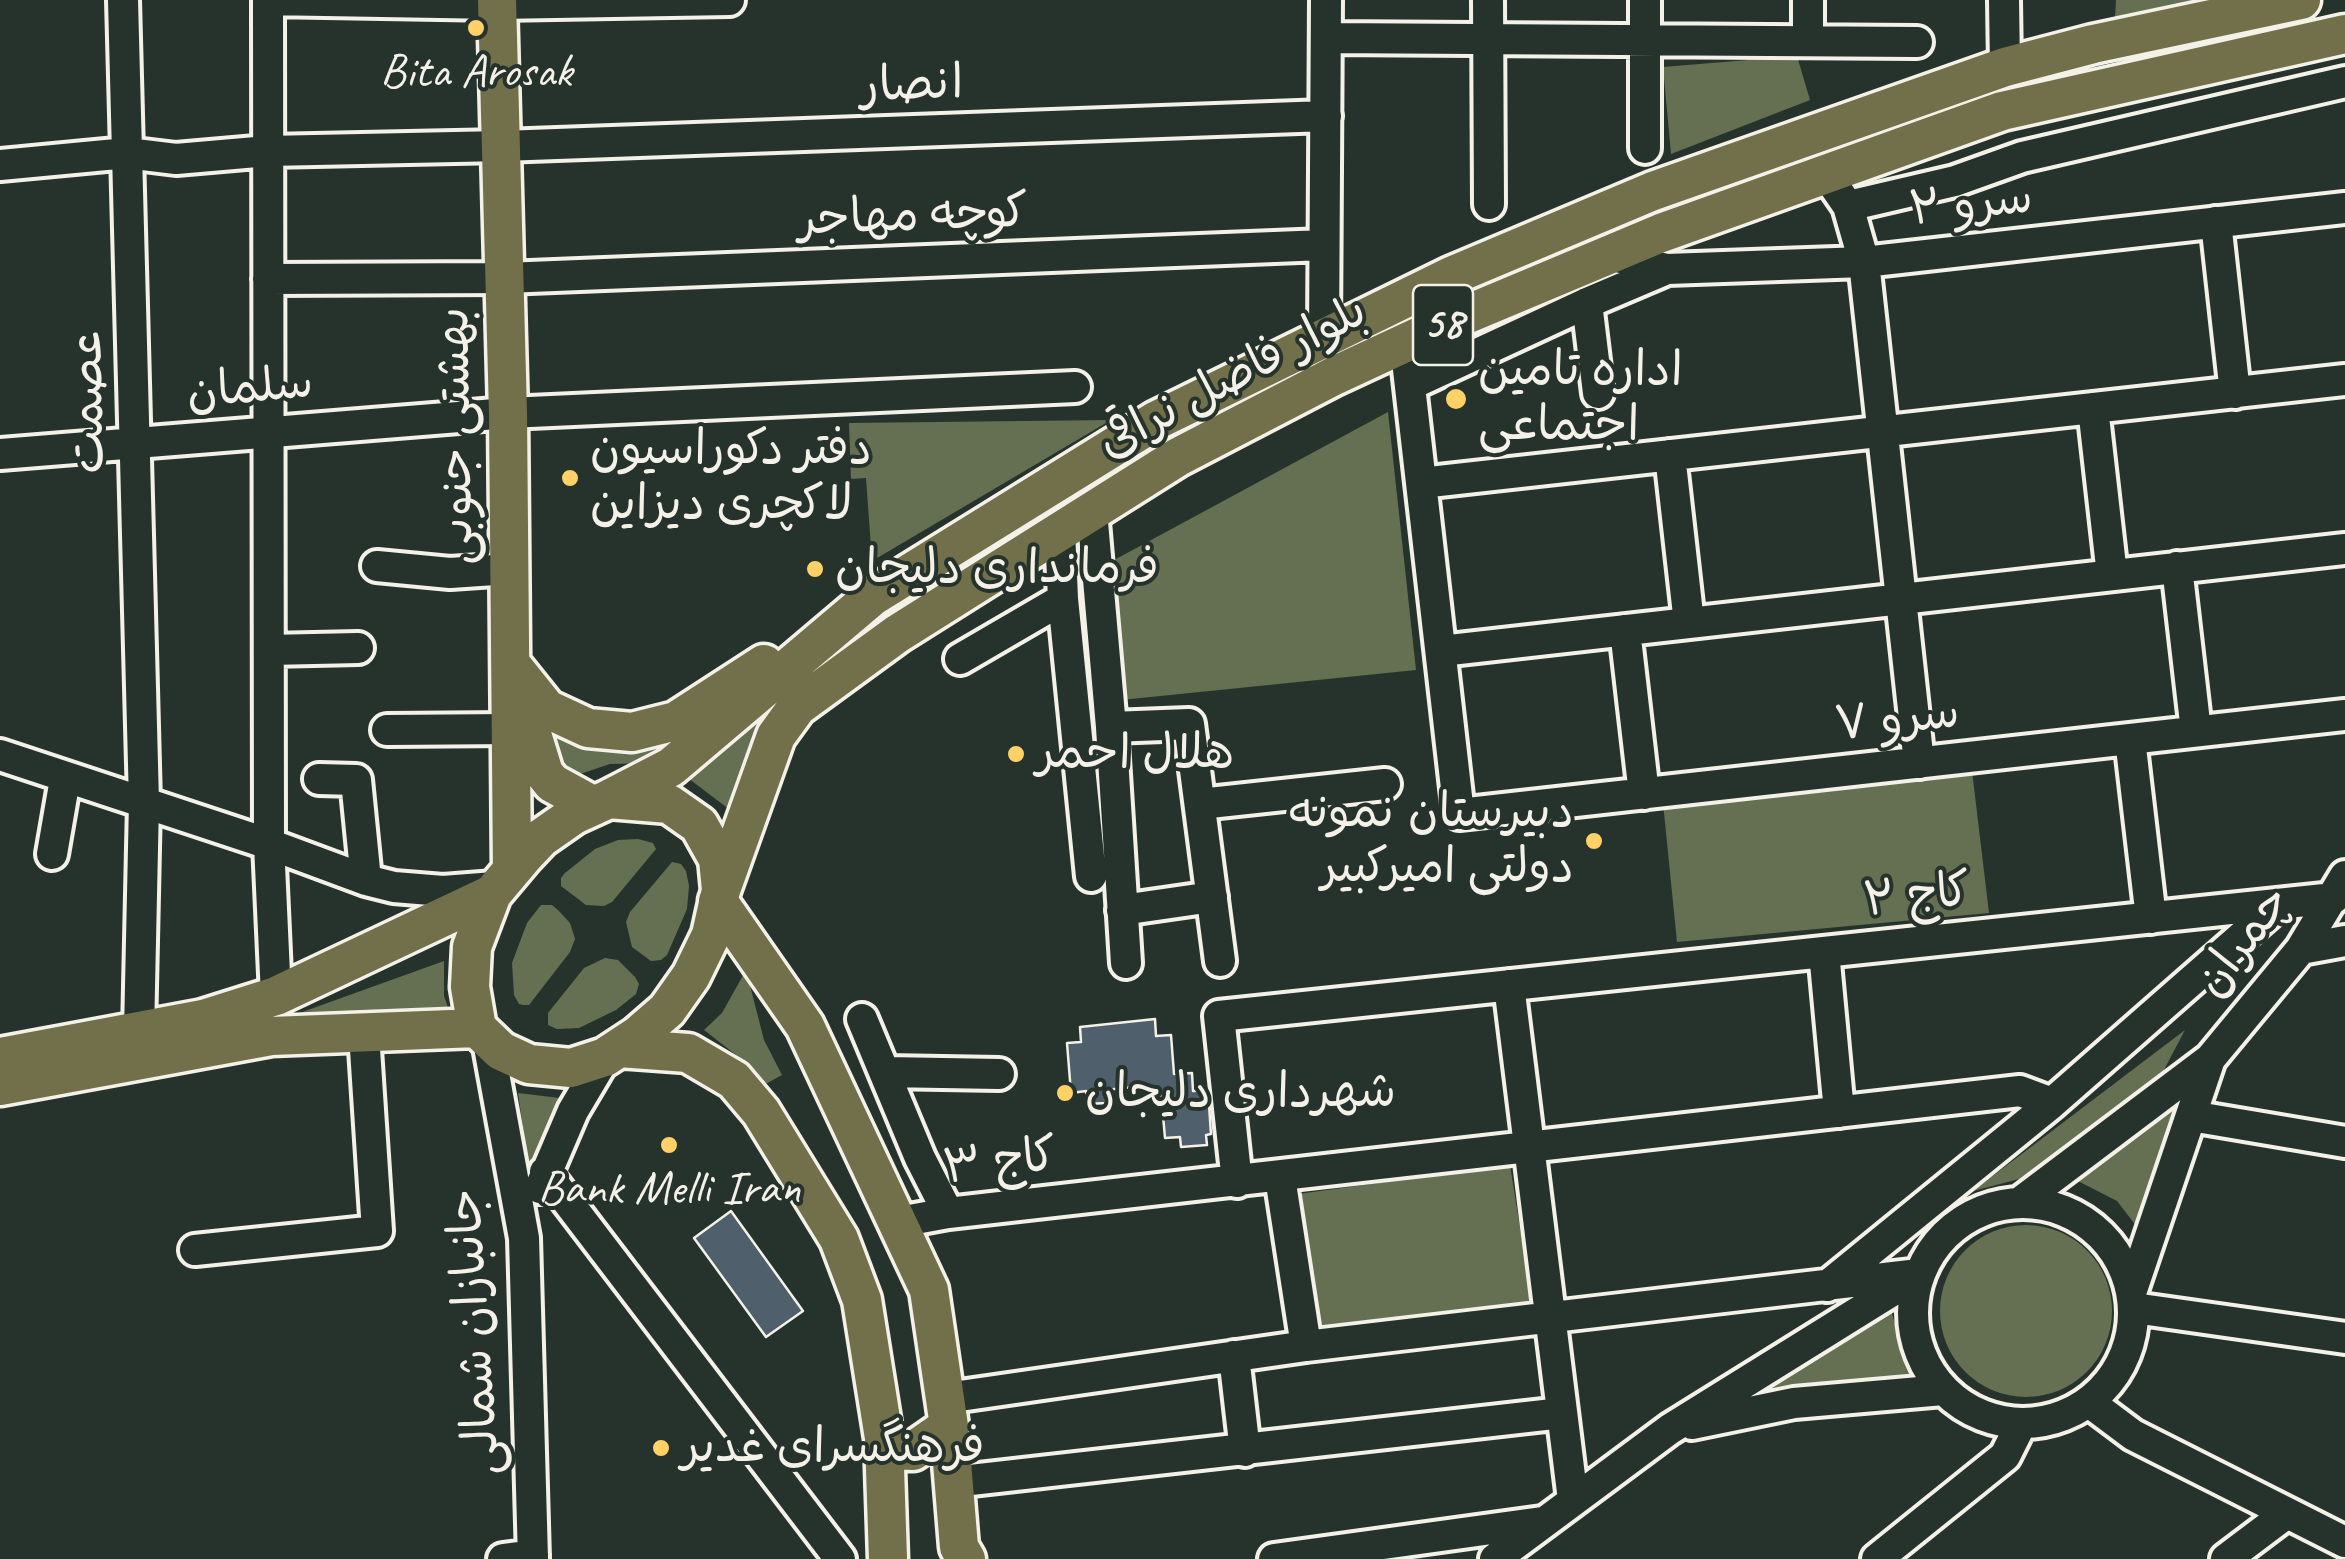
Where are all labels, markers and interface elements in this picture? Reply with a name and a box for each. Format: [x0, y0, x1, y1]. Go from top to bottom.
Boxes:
marker: Bita Arosak [465, 17, 487, 39]
place label: Bita Arosak [380, 44, 572, 102]
street label: انصار [860, 55, 964, 117]
street label: سرو ۲ [1906, 170, 2036, 240]
street label: کوچه مهاجر [797, 184, 1029, 250]
street label: بلوار فاضل نراقی [1089, 283, 1377, 473]
road number: 58 [1413, 285, 1473, 365]
street label: بهشتی جنوبی [426, 307, 488, 565]
street label: عصمت [59, 330, 119, 474]
place label: اداره تامین اجتماعی [1478, 342, 1683, 455]
street label: سلمان [184, 355, 316, 423]
marker: اداره تامین اجتماعی [1443, 386, 1469, 412]
place label: دفتر دکوراسیون لاکچری دیزاین [590, 421, 872, 534]
marker: دفتر دکوراسیون لاکچری دیزاین [559, 467, 581, 489]
place label: فرمانداری دلیجان [835, 540, 1159, 598]
marker: فرمانداری دلیجان [804, 558, 826, 580]
street label: سرو ۷ [1832, 685, 1962, 755]
place label: هلال احمر [1036, 725, 1234, 783]
marker: هلال احمر [1005, 743, 1027, 765]
place label: دبیرستان نمونه دولتی امیرکبیر [1288, 784, 1574, 897]
marker: دبیرستان نمونه دولتی امیرکبیر [1583, 830, 1605, 852]
street label: کاج ۲ [1861, 863, 1973, 931]
street label: چمران [2183, 875, 2305, 1009]
place label: شهرداری دلیجان [1085, 1064, 1396, 1122]
marker: شهرداری دلیجان [1054, 1082, 1076, 1104]
street label: کاج ۳ [940, 1127, 1060, 1199]
marker: Bank Melli Iran [658, 1134, 680, 1156]
place label: Bank Melli Iran [538, 1161, 800, 1219]
street label: جانبازان شمالی [437, 1187, 515, 1477]
place label: فرهنگسرای غدیر [681, 1419, 985, 1477]
marker: فرهنگسرای غدیر [650, 1437, 672, 1459]

